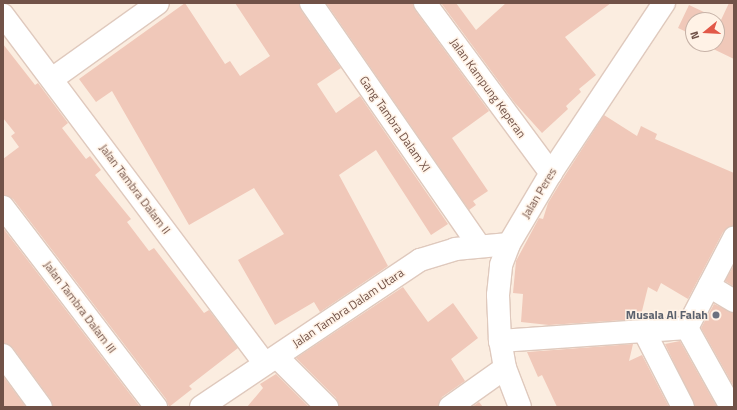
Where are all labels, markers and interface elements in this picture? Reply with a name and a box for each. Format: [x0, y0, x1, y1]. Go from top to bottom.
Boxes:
north arrow [685, 12, 725, 52]
text: N [686, 29, 703, 41]
street label: Jalan Kampung Keperan [447, 35, 529, 141]
street label: Gang Tambra Dalam XI [356, 73, 434, 175]
street label: Jalan Tambra Dalam II [96, 141, 174, 237]
street label: Jalan Peres [518, 165, 560, 221]
street label: Jalan Tambra Dalam III [41, 258, 119, 356]
street label: Jalan Tambra Dalam Utara [290, 265, 406, 351]
place label: Musala Al Falah [626, 308, 708, 322]
marker: Musala Al Falah [711, 310, 721, 320]

